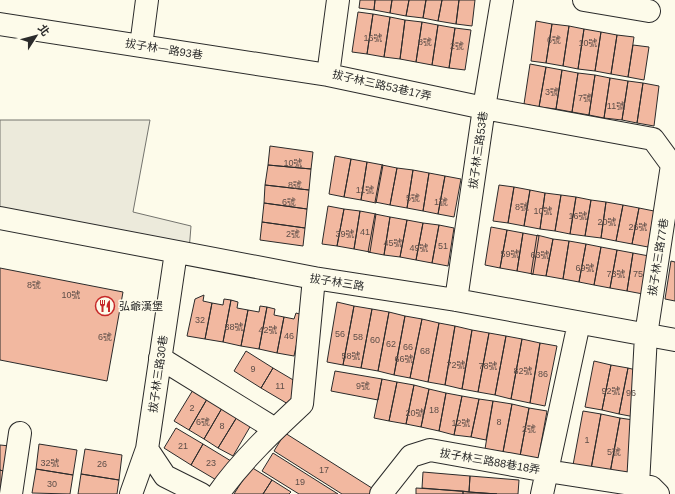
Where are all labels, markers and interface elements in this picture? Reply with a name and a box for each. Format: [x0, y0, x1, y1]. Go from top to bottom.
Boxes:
north arrow [16, 16, 56, 56]
text: 北 [36, 22, 52, 38]
house number: 16號 [363, 33, 383, 43]
house number: 6號 [547, 35, 561, 45]
street label: 拔子林一路93巷 [124, 37, 204, 61]
house number: 8號 [418, 37, 432, 47]
house number: 10號 [578, 38, 598, 48]
house number: 2號 [450, 41, 464, 51]
street label: 拔子林三路53巷17弄 [331, 68, 433, 102]
house number: 3號 [545, 87, 559, 97]
house number: 7號 [578, 93, 592, 103]
house number: 11號 [607, 101, 625, 111]
street label: 拔子林三路53巷 [467, 110, 489, 190]
house number: 10號 [283, 158, 303, 168]
house number: 8號 [288, 180, 302, 190]
house number: 11號 [356, 185, 374, 195]
house number: 5號 [406, 193, 420, 203]
house number: 6號 [282, 197, 296, 207]
house number: 1號 [434, 197, 448, 207]
house number: 8號 [515, 202, 529, 212]
house number: 10號 [533, 206, 553, 216]
house number: 16號 [568, 211, 588, 221]
house number: 20號 [597, 217, 617, 227]
street label: 拔子林三路77巷 [646, 217, 670, 297]
house number: 26號 [628, 222, 648, 232]
house number: 41 [360, 227, 370, 237]
house number: 2號 [286, 229, 300, 239]
house number: 39號 [335, 229, 355, 239]
house number: 45號 [383, 238, 403, 248]
house number: 51 [438, 241, 448, 251]
house number: 49號 [409, 243, 429, 253]
house number: 59號 [500, 249, 520, 259]
house number: 63號 [530, 250, 550, 260]
house number: 69號 [575, 263, 595, 273]
house number: 73號 [606, 269, 626, 279]
house number: 75 [633, 269, 643, 279]
street label: 拔子林三路 [309, 272, 365, 292]
house number: 8號 [27, 280, 41, 290]
house number: 10號 [61, 290, 81, 300]
restaurant icon: 弘爺漢堡 [94, 295, 116, 317]
place label: 弘爺漢堡 [119, 300, 163, 312]
house number: 32 [195, 315, 205, 325]
house number: 38號 [224, 322, 244, 332]
house number: 42號 [258, 325, 278, 335]
house number: 56 [335, 329, 345, 339]
house number: 46 [284, 331, 294, 341]
house number: 6號 [98, 332, 112, 342]
house number: 58 [353, 332, 363, 342]
street label: 拔子林三路30巷 [147, 334, 169, 414]
house number: 60 [370, 335, 380, 345]
house number: 62 [386, 339, 396, 349]
house number: 66 [403, 342, 413, 352]
house number: 68 [420, 346, 430, 356]
house number: 58號 [341, 351, 361, 361]
house number: 66號 [394, 354, 414, 364]
house number: 72號 [446, 360, 466, 370]
house number: 78號 [478, 361, 498, 371]
house number: 9 [250, 364, 256, 374]
house number: 82號 [513, 366, 533, 376]
house number: 86 [538, 369, 548, 379]
house number: 11 [275, 381, 285, 391]
house number: 9號 [356, 381, 370, 391]
house number: 92號 [601, 386, 621, 396]
house number: 96 [626, 388, 636, 398]
house number: 2 [189, 403, 195, 413]
house number: 18 [429, 405, 439, 415]
house number: 20號 [405, 408, 425, 418]
house number: 6號 [196, 417, 210, 427]
house number: 8 [496, 417, 502, 427]
house number: 12號 [451, 418, 471, 428]
house number: 8 [219, 421, 225, 431]
house number: 2號 [522, 424, 536, 434]
house number: 1 [584, 435, 590, 445]
house number: 21 [178, 441, 188, 451]
street label: 拔子林三路88巷18弄 [439, 446, 541, 476]
house number: 5號 [607, 447, 621, 457]
house number: 32號 [40, 458, 60, 468]
house number: 23 [206, 458, 216, 468]
house number: 26 [97, 459, 107, 469]
house number: 17 [319, 465, 329, 475]
house number: 19 [295, 477, 305, 487]
house number: 30 [47, 479, 57, 489]

